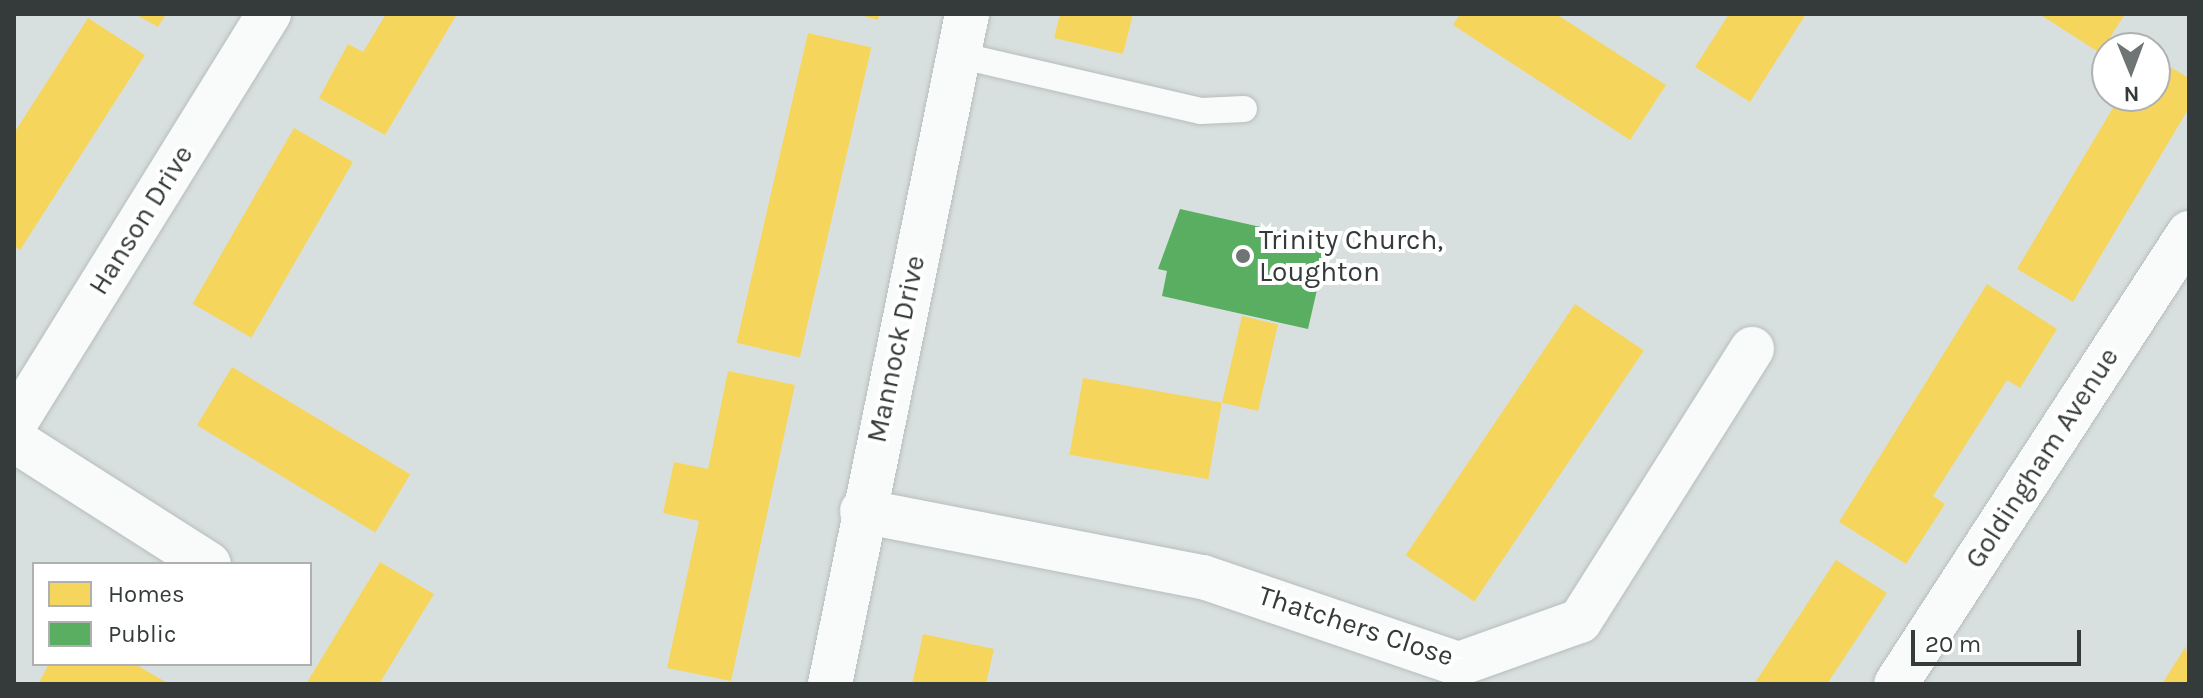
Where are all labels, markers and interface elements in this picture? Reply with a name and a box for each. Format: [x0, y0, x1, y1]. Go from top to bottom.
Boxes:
north arrow [2091, 32, 2171, 112]
text: N [2123, 81, 2140, 107]
street label: Hanson Drive [82, 139, 200, 301]
place label: Trinity Church, Loughton [1259, 223, 1443, 289]
marker: Trinity Church, Loughton [1234, 247, 1252, 265]
street label: Mannock Drive [860, 252, 932, 446]
street label: Goldingham Avenue [1958, 341, 2126, 575]
legend [32, 562, 312, 666]
street label: Thatchers Close [1254, 579, 1458, 673]
text: Homes [108, 580, 185, 608]
scale bar [1915, 614, 2085, 664]
text: Public [108, 620, 176, 648]
text: 20 m [1925, 630, 1981, 658]

